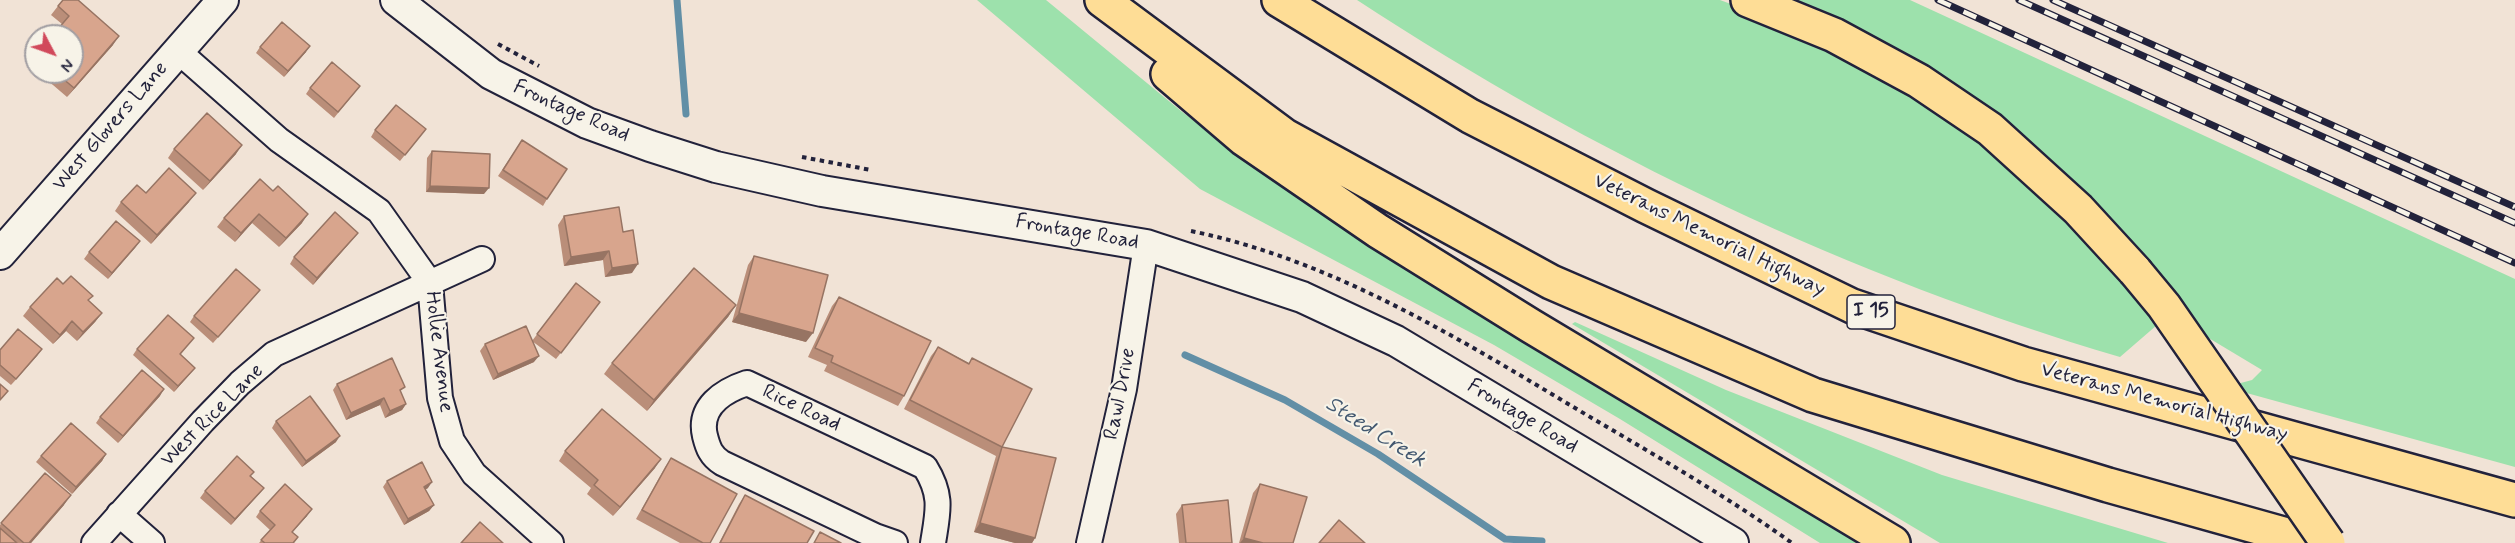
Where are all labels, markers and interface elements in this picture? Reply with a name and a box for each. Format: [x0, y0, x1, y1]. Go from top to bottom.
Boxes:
north arrow [24, 24, 84, 84]
text: N [55, 54, 78, 76]
street label: West Glovers Lane [48, 57, 174, 197]
street label: Frontage Road [509, 75, 633, 149]
street label: Veterans Memorial Highway [1589, 169, 1829, 303]
street label: Frontage Road [1013, 210, 1141, 256]
street label: Hollie Avenue [418, 290, 458, 414]
road number: I 15 [1847, 295, 1895, 329]
street label: Rawl Drive [1100, 346, 1142, 442]
street label: Veterans Memorial Highway [2038, 358, 2290, 448]
street label: West Rice Lane [156, 359, 270, 473]
street label: Frontage Road [1462, 374, 1582, 460]
street label: Rice Road [758, 380, 844, 438]
water label: Steed Creek [1320, 392, 1430, 474]

